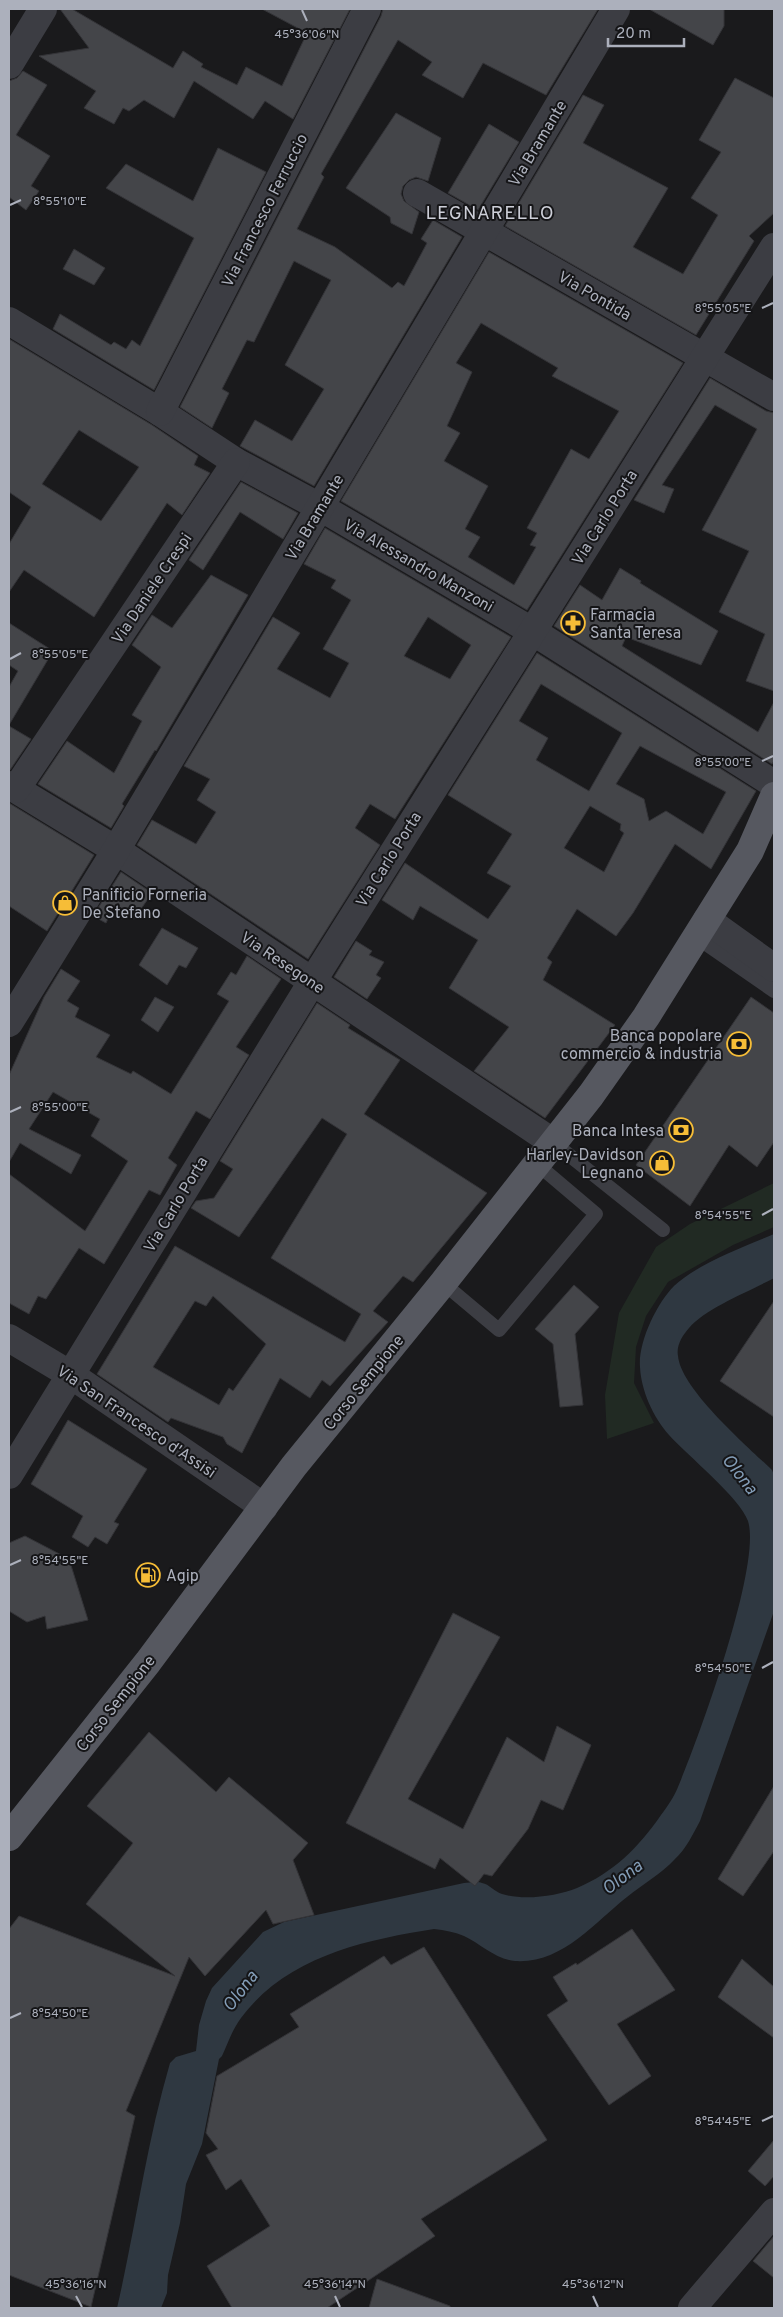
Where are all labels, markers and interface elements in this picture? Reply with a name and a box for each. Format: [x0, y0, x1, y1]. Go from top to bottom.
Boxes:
scale bar [608, 15, 684, 47]
text: 20 m [616, 25, 651, 44]
text: 45°36'06"N [275, 27, 339, 43]
street label: Via Bramante [505, 97, 572, 191]
street label: Via Francesco Ferruccio [218, 131, 313, 291]
text: 8°55'10"E [33, 194, 87, 210]
district label: LEGNARELLO [425, 202, 555, 226]
street label: Via Pontida [554, 268, 634, 326]
text: 8°55'05"E [695, 301, 751, 317]
street label: Via Carlo Porta [568, 467, 643, 569]
street label: Via Bramante [282, 471, 349, 565]
street label: Via Alessandro Manzoni [340, 516, 496, 618]
street label: Via Daniele Crespi [108, 530, 197, 648]
place label: Farmacia Santa Teresa [590, 606, 681, 644]
pharmacy icon: Farmacia Santa Teresa [560, 610, 586, 636]
text: 8°55'05"E [32, 647, 88, 663]
text: 8°55'00"E [694, 755, 752, 771]
street label: Via Carlo Porta [352, 809, 427, 911]
place label: Panificio Forneria De Stefano [82, 886, 207, 924]
shop icon: Panificio Forneria De Stefano [52, 890, 78, 916]
street label: Via Resegone [236, 928, 328, 999]
place label: Banca popolare commercio & industria [561, 1027, 722, 1065]
bank icon: Banca popolare commercio & industria [726, 1031, 752, 1057]
text: 8°55'00"E [31, 1100, 89, 1116]
bank icon: Banca Intesa [668, 1117, 694, 1143]
place label: Banca Intesa [572, 1122, 664, 1142]
place label: Harley-Davidson Legnano [526, 1146, 644, 1184]
shop icon: Harley-Davidson Legnano [649, 1150, 675, 1176]
street label: Via Carlo Porta [140, 1153, 213, 1257]
text: 8°54'55"E [695, 1208, 751, 1224]
street label: Corso Sempione [320, 1331, 409, 1435]
street label: Via San Francesco d'Assisi [52, 1362, 219, 1483]
water label: Olona [716, 1450, 762, 1500]
text: 8°54'55"E [32, 1553, 88, 1569]
fuel station icon: Agip [135, 1562, 161, 1588]
place label: Agip [166, 1567, 199, 1587]
street label: Corso Sempione [73, 1652, 160, 1756]
text: 8°54'50"E [694, 1661, 752, 1677]
water label: Olona [598, 1855, 649, 1901]
water label: Olona [218, 1966, 264, 2017]
text: 8°54'50"E [31, 2006, 89, 2022]
text: 8°54'45"E [695, 2114, 751, 2130]
text: 45°36'16"N [45, 2277, 107, 2293]
text: 45°36'14"N [304, 2277, 366, 2293]
text: 45°36'12"N [562, 2277, 624, 2293]

